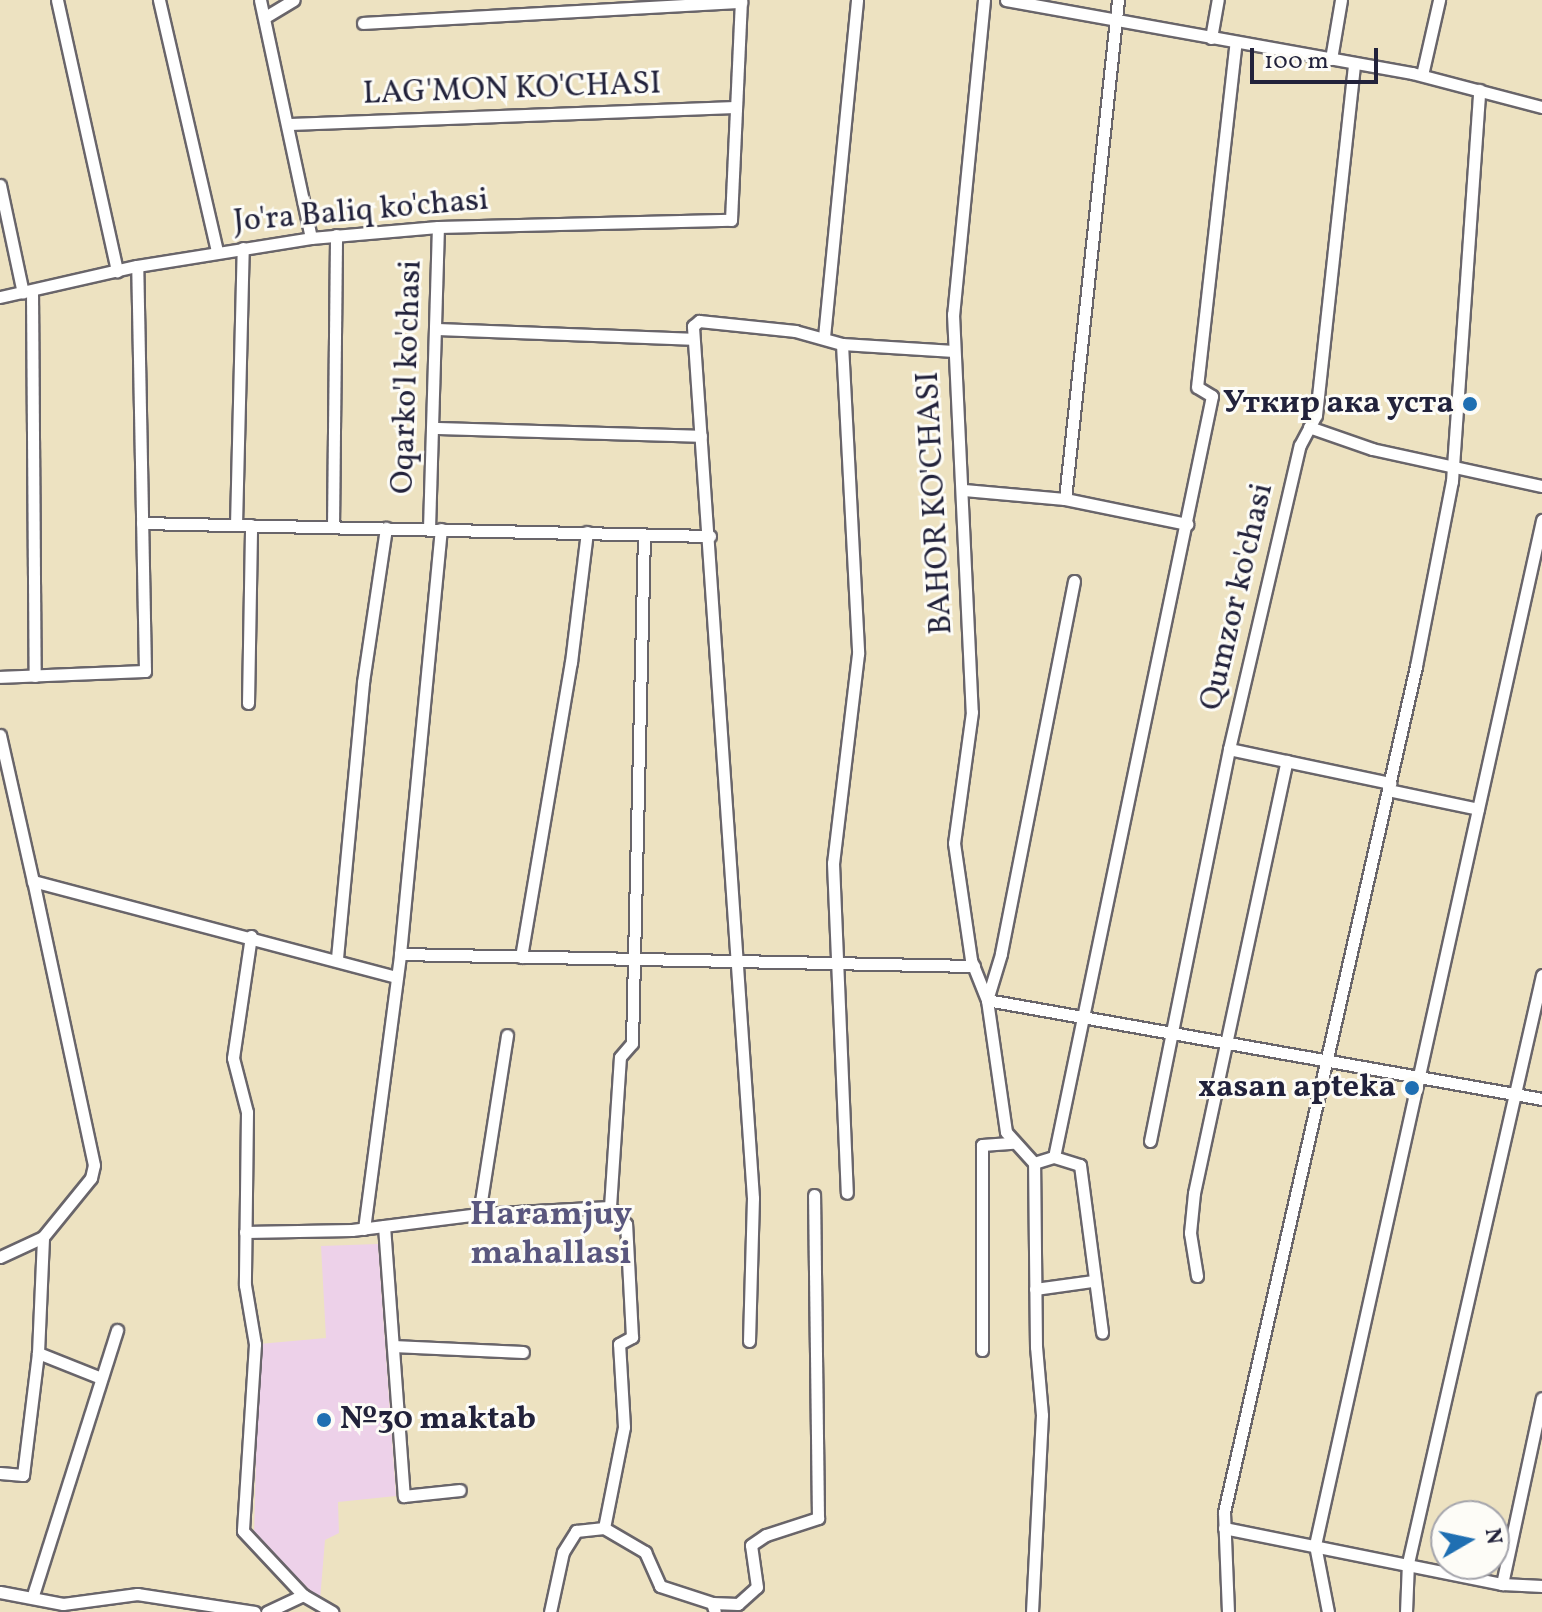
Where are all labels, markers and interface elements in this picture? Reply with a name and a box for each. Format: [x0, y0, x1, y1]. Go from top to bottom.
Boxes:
scale bar [1254, 32, 1382, 82]
text: 100 m [1264, 45, 1329, 79]
street label: LAG'MON KO'CHASI [362, 66, 662, 114]
street label: Jo'ra Baliq ko'chasi [232, 182, 490, 242]
street label: Oqarko'l ko'chasi [385, 259, 431, 495]
street label: BAHOR KO'CHASI [910, 370, 962, 636]
place label: Уткир ака уста [1223, 385, 1454, 423]
marker: Уткир ака уста [1461, 395, 1479, 413]
street label: Qumzor ko'chasi [1193, 480, 1283, 714]
place label: xasan apteka [1198, 1069, 1396, 1107]
marker: xasan apteka [1403, 1079, 1421, 1097]
district label: Haramjuy mahallasi [470, 1195, 632, 1274]
place label: №30 maktab [340, 1401, 536, 1439]
marker: №30 maktab [315, 1411, 333, 1429]
north arrow [1430, 1500, 1510, 1580]
text: N [1476, 1526, 1509, 1547]

